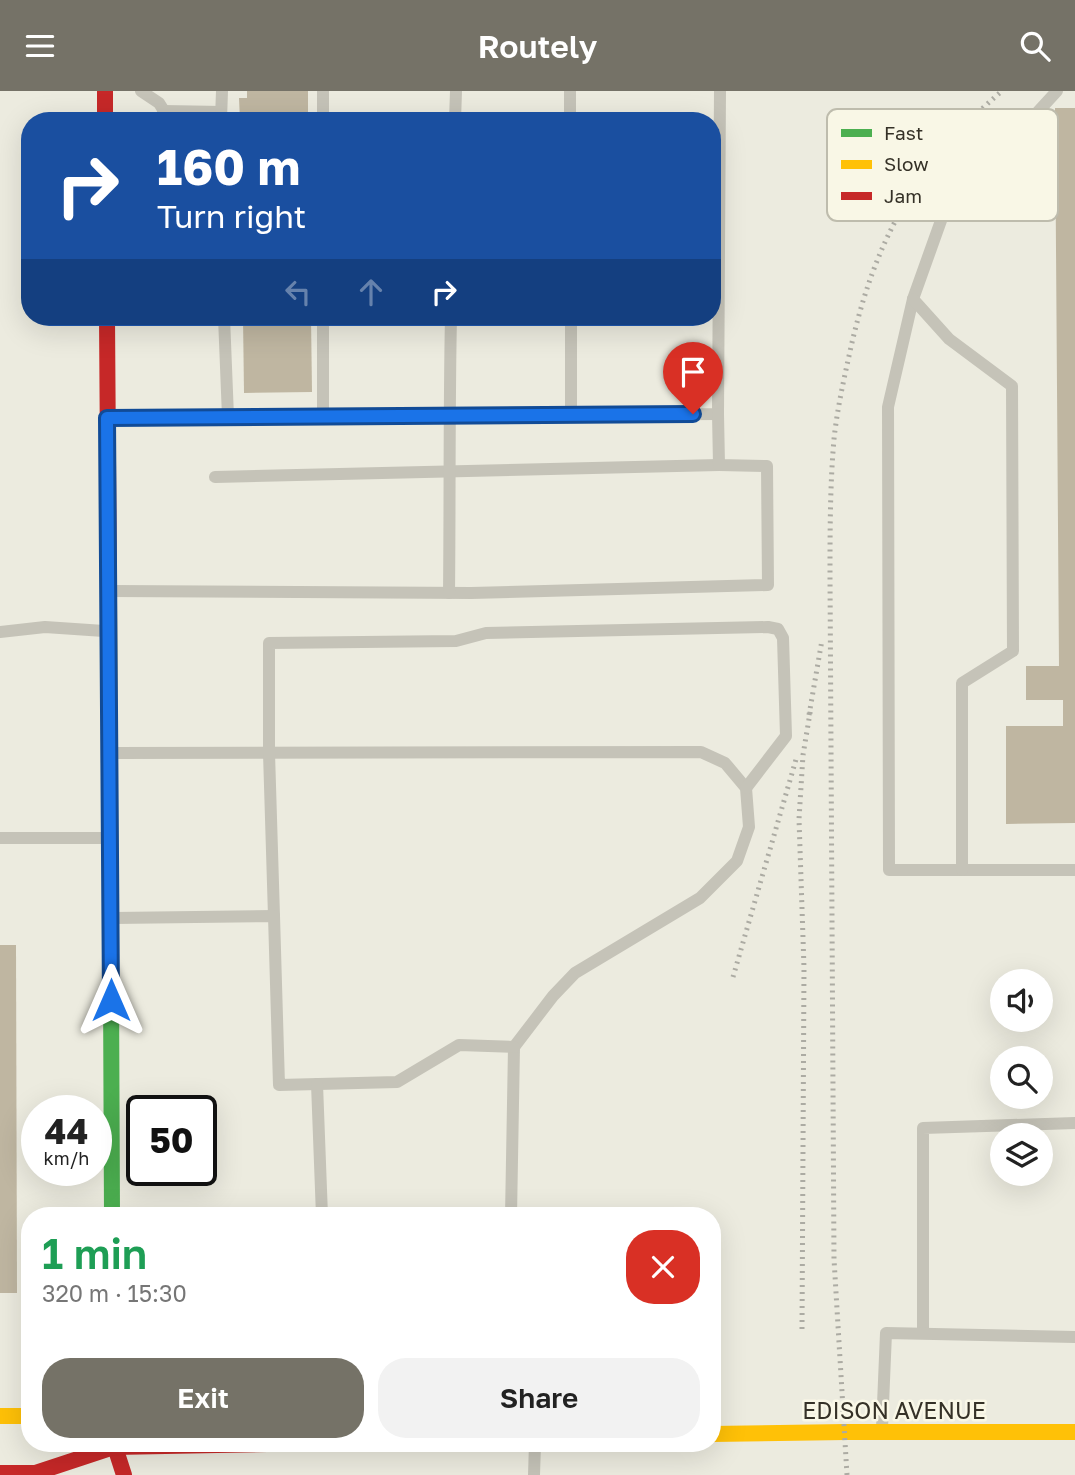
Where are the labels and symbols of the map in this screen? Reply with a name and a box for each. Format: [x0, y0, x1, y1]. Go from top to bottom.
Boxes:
legend [827, 109, 1058, 221]
text: Fast [884, 121, 923, 144]
text: Slow [884, 152, 929, 175]
text: Jam [884, 184, 922, 207]
pin [663, 342, 723, 414]
position arrow [74, 963, 148, 1037]
speed limit sign: 50 [126, 1095, 217, 1186]
street label: EDISON AVENUE [802, 1396, 986, 1424]

